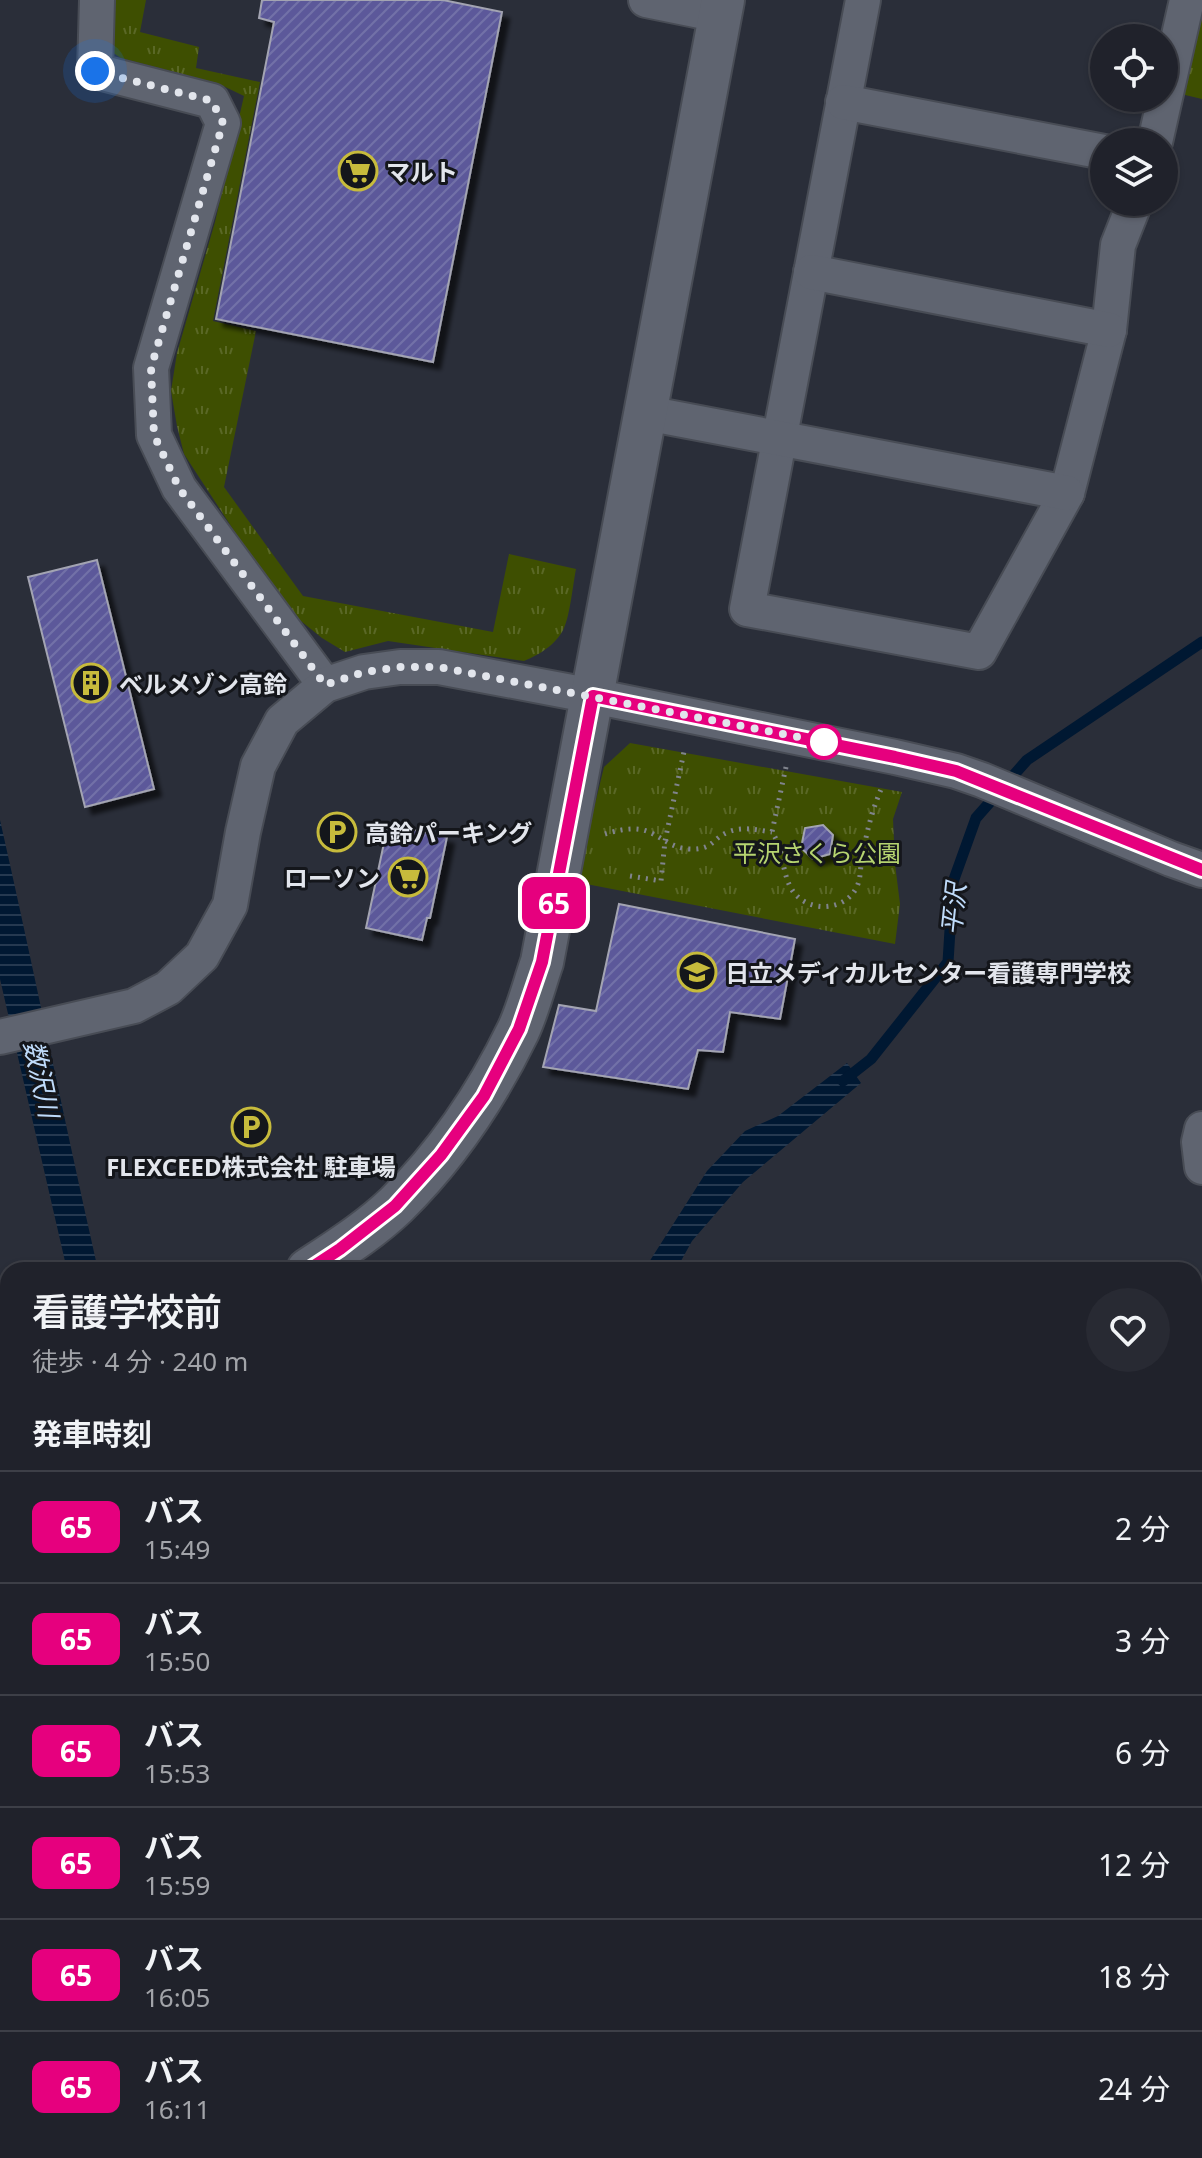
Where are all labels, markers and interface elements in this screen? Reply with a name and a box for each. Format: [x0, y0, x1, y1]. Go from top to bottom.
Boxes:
map controls [1090, 24, 1178, 216]
button: locate [1090, 24, 1178, 112]
your location [75, 51, 115, 91]
button: layers [1090, 128, 1178, 216]
supermarket icon: マルト [337, 150, 379, 192]
place label: マルト [386, 155, 458, 188]
building icon: ベルメゾン高鈴 [70, 662, 112, 704]
place label: ベルメゾン高鈴 [119, 667, 287, 700]
unlabelled marker [807, 725, 841, 759]
parking icon: 高鈴パーキング [316, 811, 358, 853]
place label: 高鈴パーキング [365, 816, 532, 849]
park label: 平沢さくら公園 [733, 836, 901, 869]
supermarket icon: ローソン [387, 856, 429, 898]
place label: ローソン [284, 861, 380, 894]
line badge: 65 [518, 877, 590, 929]
water label: 平沢 [932, 878, 974, 937]
text: 65 [538, 884, 570, 922]
school or university icon: 日立メディカルセンター看護専門学校 [676, 951, 718, 993]
place label: 日立メディカルセンター看護専門学校 [725, 956, 1131, 989]
water label: 数沢川 [16, 1037, 68, 1124]
parking icon: FLEXCEED株式会社 駐車場 [230, 1106, 272, 1148]
place label: FLEXCEED株式会社 駐車場 [106, 1150, 396, 1183]
text: 看護学校前 [32, 1285, 222, 1337]
button: heart [1086, 1288, 1170, 1372]
text: 徒歩 · 4 分 · 240 m [32, 1343, 248, 1379]
text: 発車時刻 [32, 1413, 152, 1454]
text: バス [144, 1490, 204, 1531]
text: 65 [60, 1508, 92, 1546]
text: 2 分 [1115, 1508, 1170, 1549]
text: 15:49 [144, 1531, 210, 1567]
text: バス [144, 1602, 204, 1643]
text: 65 [60, 1620, 92, 1658]
text: 3 分 [1115, 1620, 1170, 1661]
text: 15:50 [144, 1643, 210, 1679]
text: バス [144, 1714, 204, 1755]
text: 65 [60, 1732, 92, 1770]
text: 6 分 [1115, 1732, 1170, 1773]
text: 15:53 [144, 1755, 210, 1791]
text: バス [144, 1826, 204, 1867]
text: 65 [60, 1844, 92, 1882]
text: 12 分 [1098, 1844, 1170, 1885]
text: 15:59 [144, 1867, 210, 1903]
text: バス [144, 1938, 204, 1979]
text: 65 [60, 1956, 92, 1994]
text: 18 分 [1098, 1956, 1170, 1997]
text: 16:05 [144, 1979, 210, 2015]
text: バス [144, 2050, 204, 2091]
text: 65 [60, 2068, 92, 2106]
text: 24 分 [1098, 2068, 1170, 2109]
text: 16:11 [144, 2091, 210, 2127]

